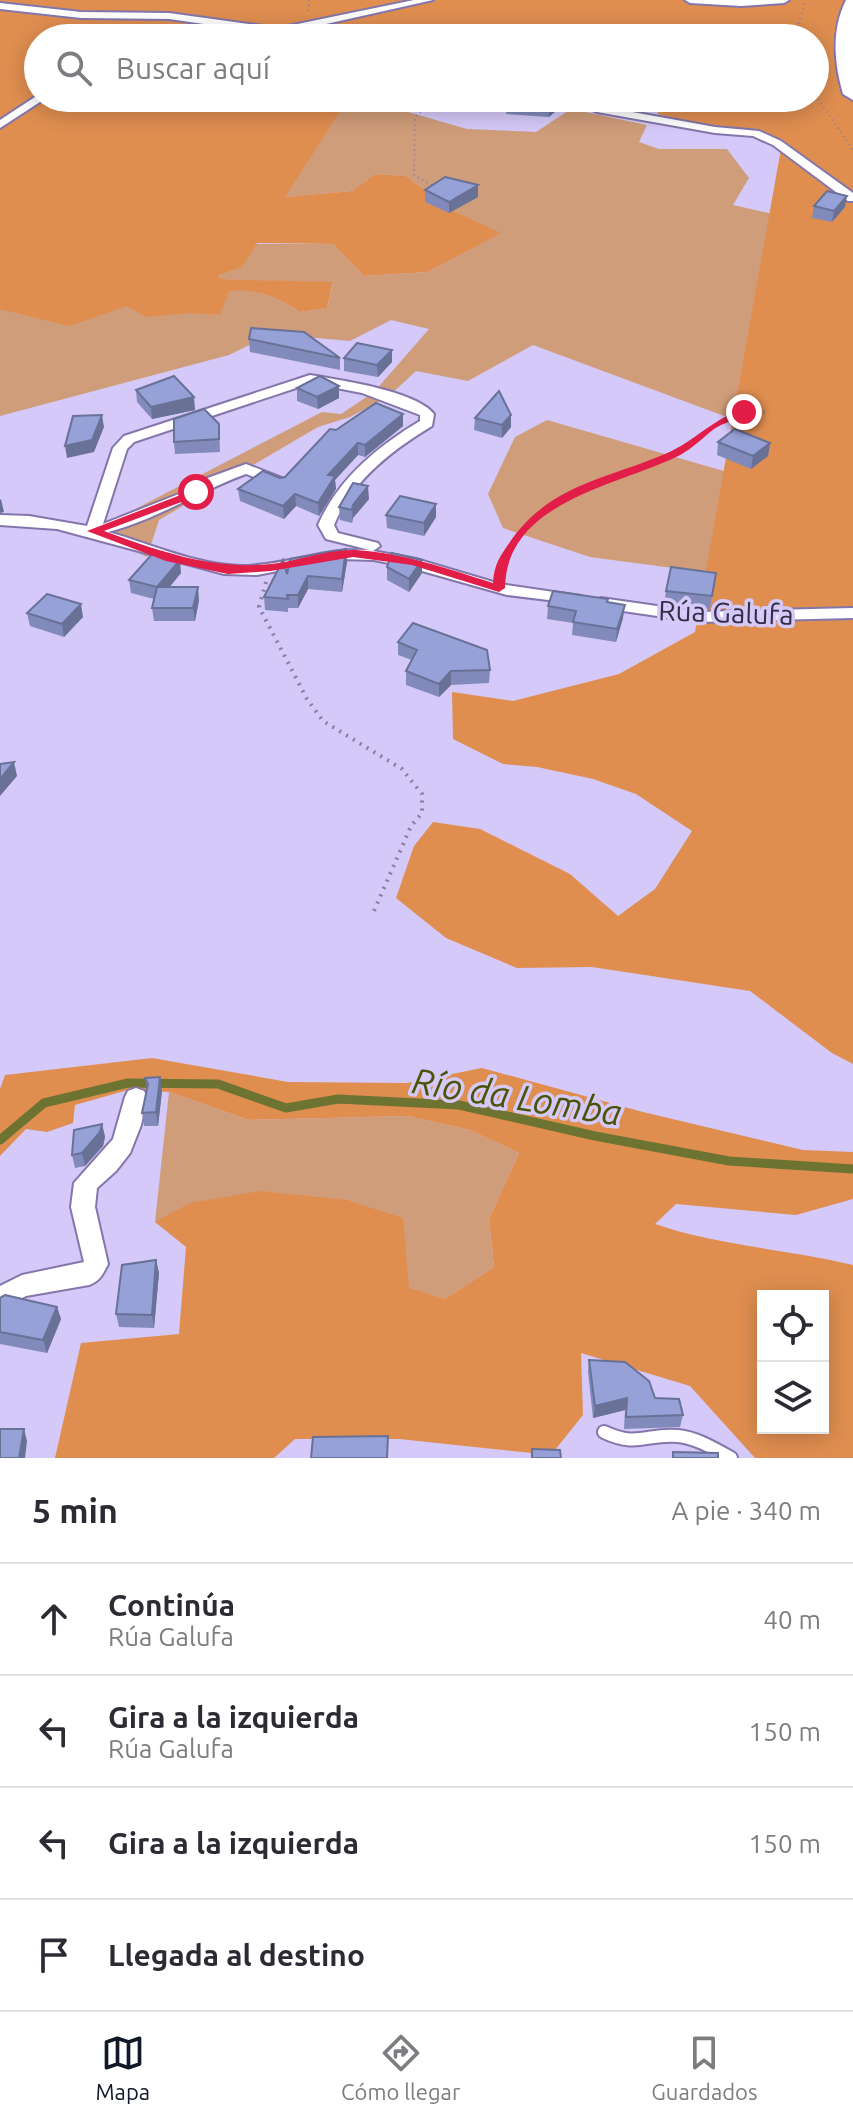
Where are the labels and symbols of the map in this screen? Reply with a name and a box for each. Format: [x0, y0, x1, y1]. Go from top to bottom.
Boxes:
route end [726, 394, 762, 430]
route start [178, 474, 214, 510]
street label: Rúa Galufa [658, 594, 794, 630]
water label: Río da Lomba [409, 1059, 625, 1133]

